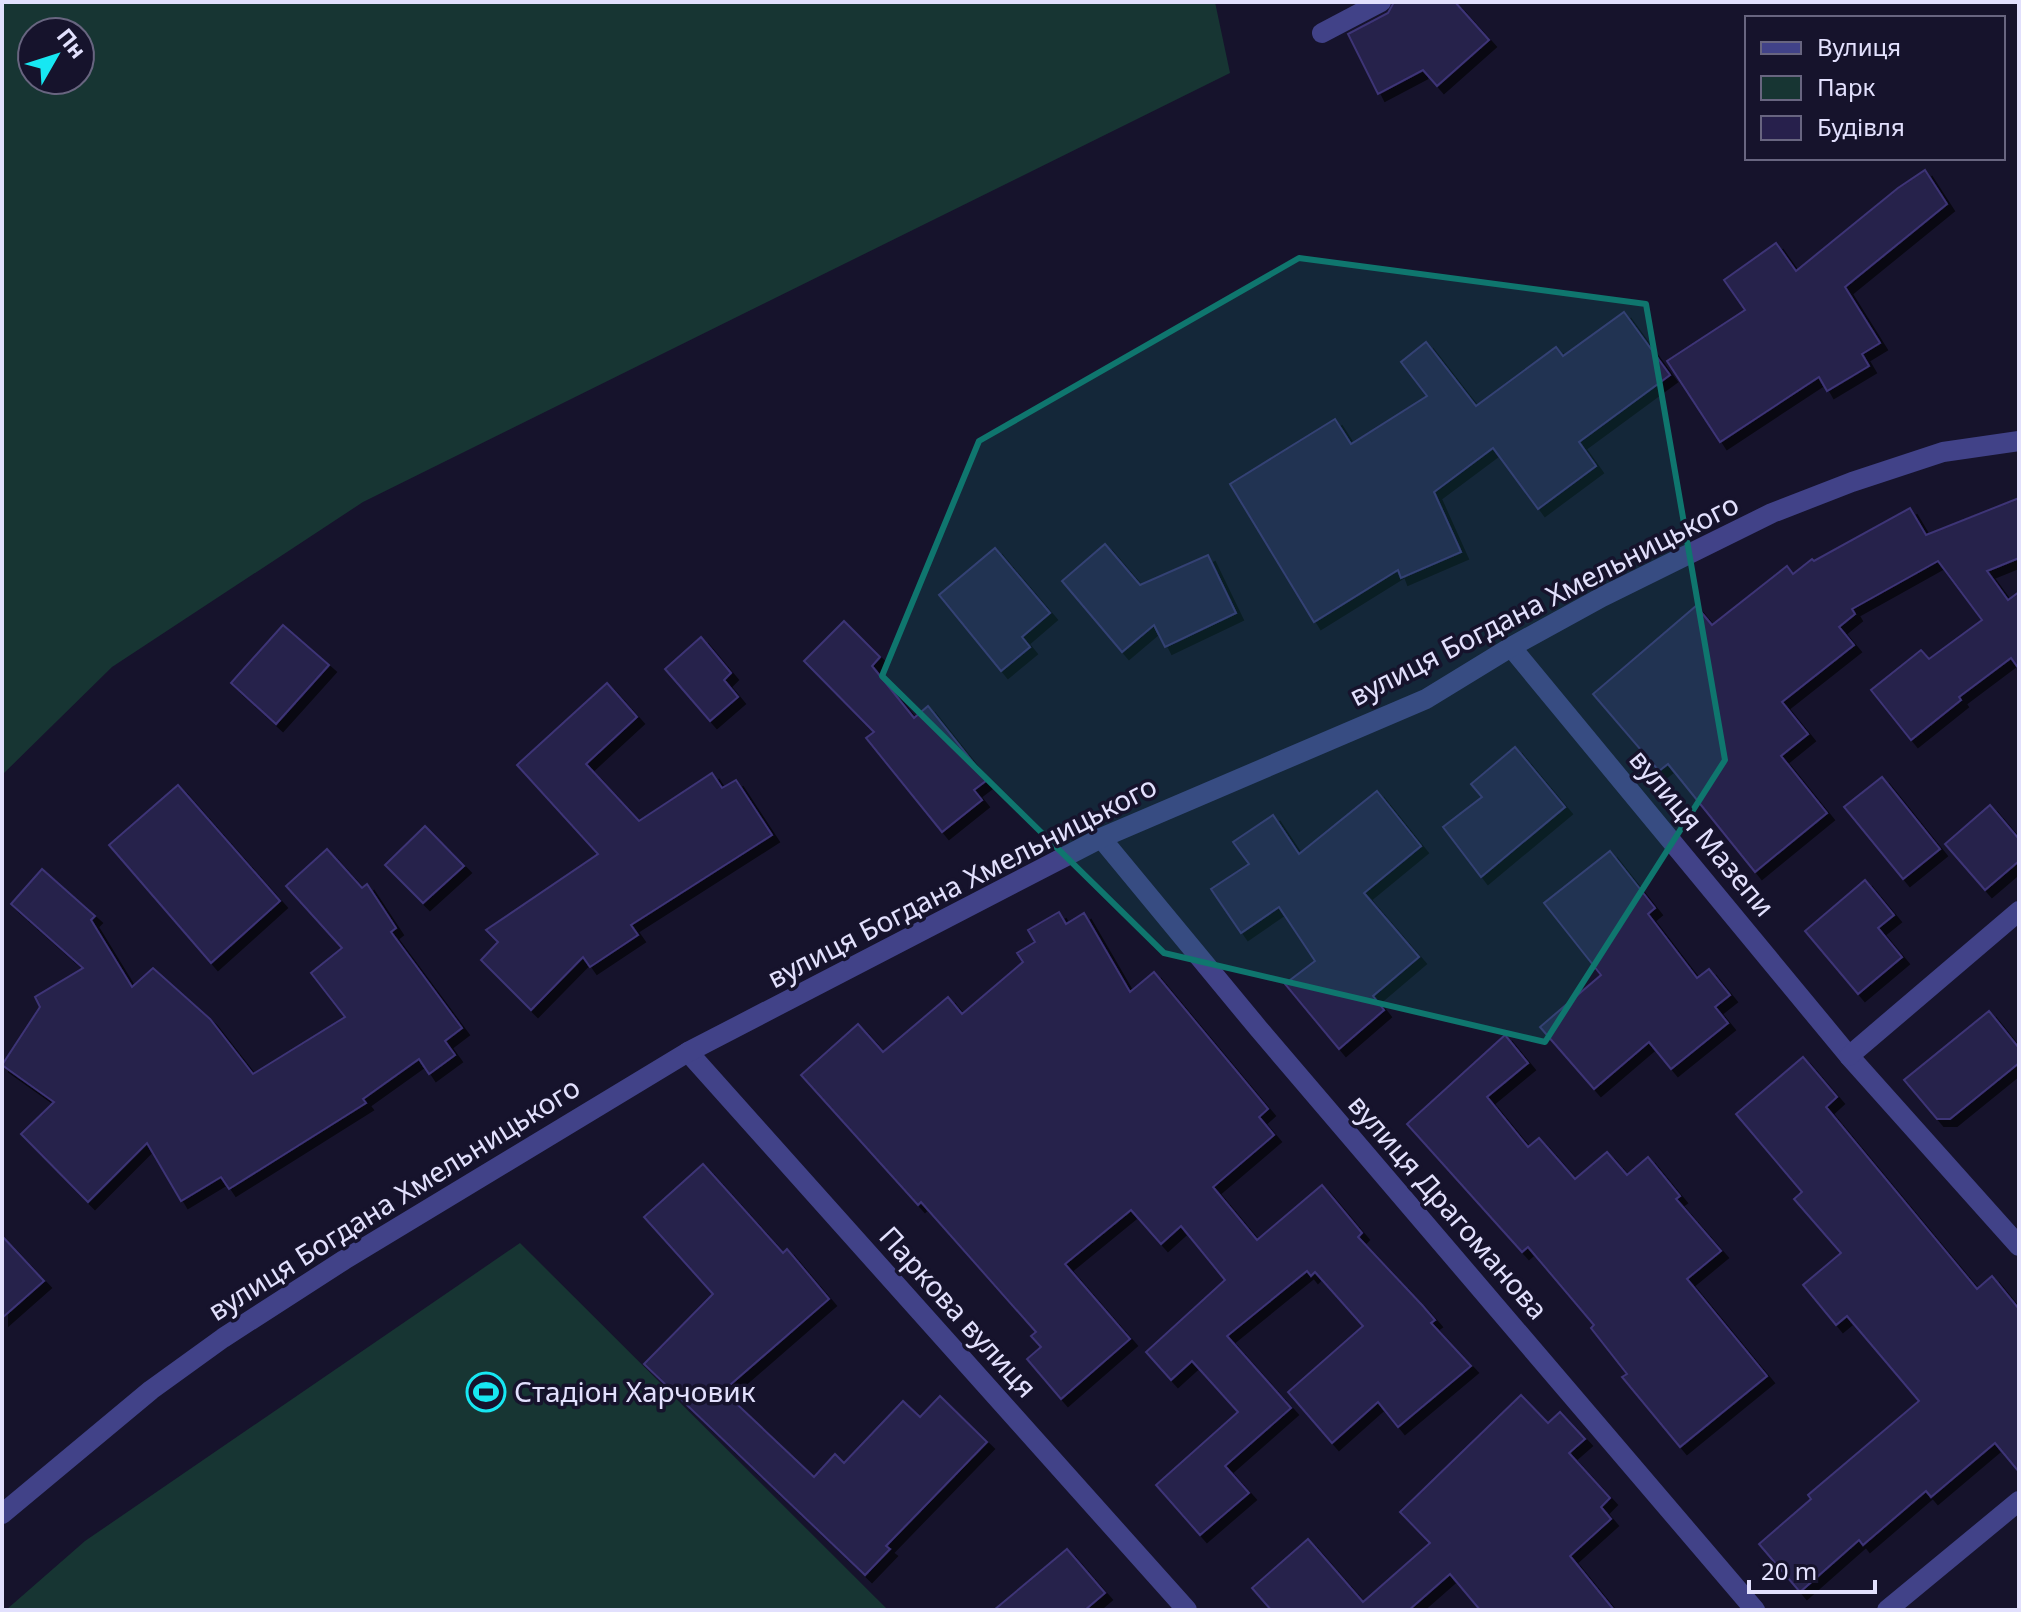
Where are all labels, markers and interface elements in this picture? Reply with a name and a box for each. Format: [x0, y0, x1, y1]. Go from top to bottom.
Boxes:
north arrow [16, 16, 96, 96]
legend [1745, 16, 2005, 160]
text: Пн [51, 21, 94, 64]
text: Вулиця [1817, 30, 1901, 63]
text: Парк [1817, 70, 1876, 103]
text: Будівля [1817, 110, 1905, 143]
street label: вулиця Богдана Хмельницького [1342, 484, 1745, 714]
street label: вулиця Мазепи [1622, 741, 1784, 924]
street label: вулиця Богдана Хмельницького [760, 766, 1163, 996]
street label: вулиця Богдана Хмельницького [200, 1068, 587, 1329]
street label: вулиця Драгоманова [1340, 1086, 1557, 1327]
street label: Паркова вулиця [872, 1218, 1046, 1405]
sports icon: Стадіон Харчовик [465, 1371, 507, 1413]
place label: Стадіон Харчовик [514, 1372, 756, 1410]
scale bar [1749, 1544, 1875, 1594]
text: 20 m [1761, 1554, 1817, 1587]

